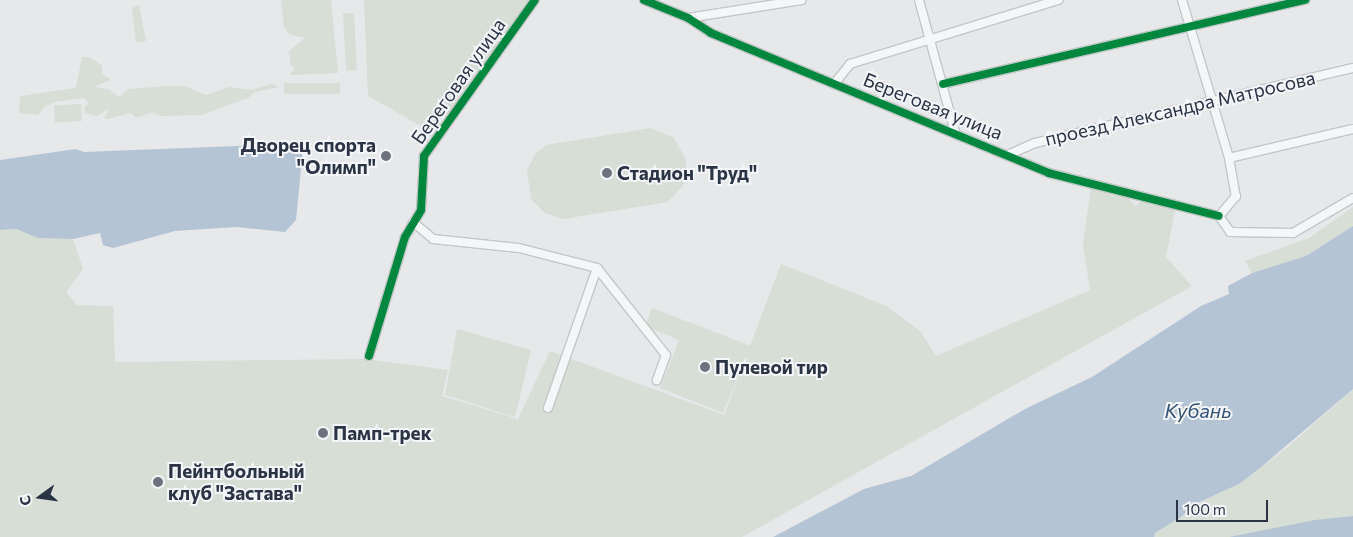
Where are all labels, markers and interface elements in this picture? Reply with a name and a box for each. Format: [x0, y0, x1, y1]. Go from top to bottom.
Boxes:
street label: Береговая улица [406, 14, 510, 148]
street label: проезд Александра Матросова [1043, 66, 1317, 150]
street label: Береговая улица [860, 68, 1006, 144]
place label: Дворец спорта "Олимп" [241, 134, 376, 178]
marker: Дворец спорта "Олимп" [380, 150, 392, 162]
place label: Стадион "Труд" [617, 162, 757, 184]
marker: Стадион "Труд" [601, 167, 613, 179]
place label: Пулевой тир [715, 356, 828, 378]
marker: Пулевой тир [699, 361, 711, 373]
water label: Кубань [1164, 398, 1232, 422]
place label: Памп-трек [333, 422, 431, 444]
marker: Памп-трек [317, 427, 329, 439]
place label: Пейнтбольный клуб "Застава" [168, 460, 305, 504]
north arrow [15, 472, 65, 522]
marker: Пейнтбольный клуб "Застава" [152, 476, 164, 488]
scale bar [1178, 490, 1270, 522]
text: С [16, 494, 34, 507]
text: 100 m [1184, 500, 1226, 518]

